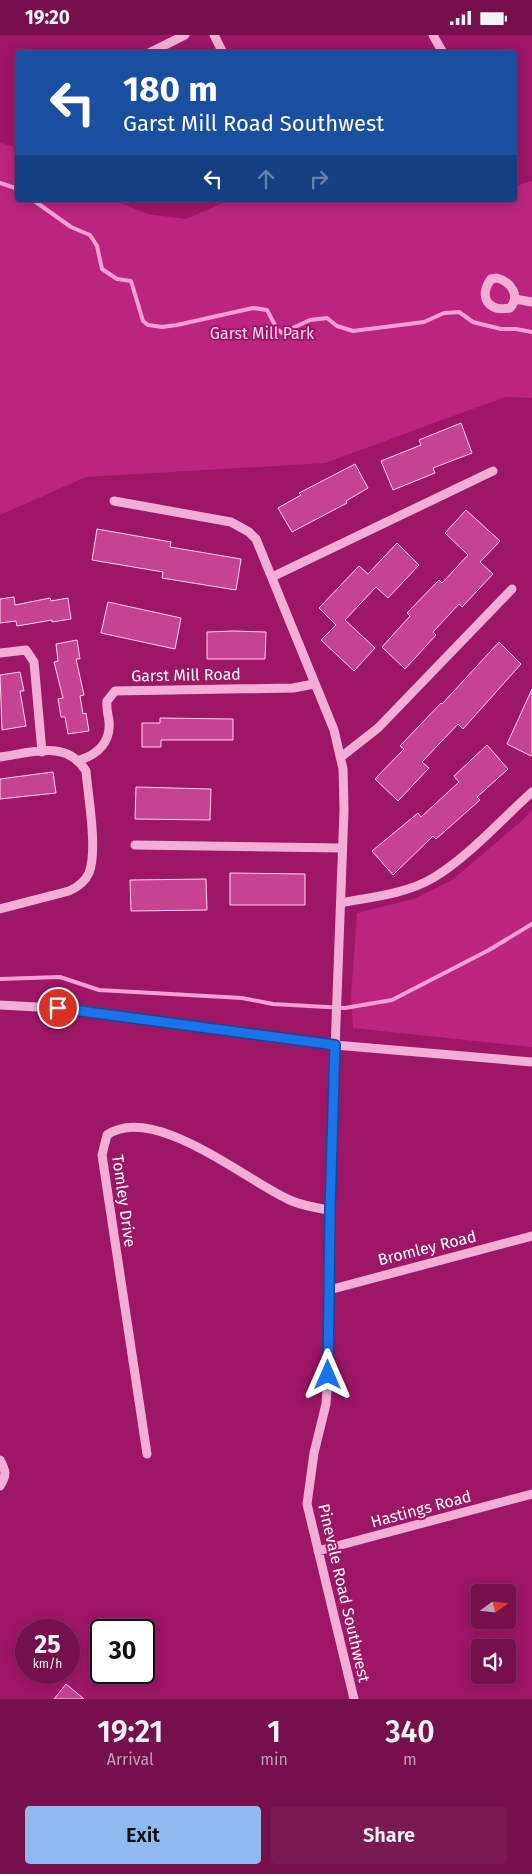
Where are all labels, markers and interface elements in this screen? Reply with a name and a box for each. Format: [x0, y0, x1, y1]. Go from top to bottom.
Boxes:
text: 19:20 [25, 6, 70, 29]
text: 180 m [123, 68, 218, 110]
icon: left [40, 70, 105, 135]
text: Garst Mill Road Southwest [123, 110, 384, 137]
icon: left [199, 165, 227, 193]
icon: ahead [252, 165, 280, 193]
icon: right [305, 165, 333, 193]
park label: Garst Mill Park [210, 324, 315, 343]
street label: Garst Mill Road [131, 665, 241, 685]
pin [37, 987, 79, 1029]
icon: arrive [44, 994, 72, 1022]
street label: Tomley Drive [108, 1153, 140, 1249]
street label: Bromley Road [376, 1227, 478, 1269]
position arrow [301, 1348, 353, 1400]
street label: Hastings Road [369, 1486, 473, 1532]
street label: Pinevale Road Southwest [314, 1502, 374, 1684]
north arrow [471, 1584, 516, 1629]
map controls [471, 1584, 516, 1684]
speed limit sign: 30 [90, 1619, 155, 1684]
text: 25 [34, 1630, 61, 1660]
button: sound [471, 1639, 516, 1684]
text: km/h [33, 1657, 62, 1671]
text: 19:21 [97, 1714, 163, 1750]
text: 1 [267, 1714, 281, 1750]
text: 340 [385, 1714, 435, 1750]
text: Arrival [107, 1750, 154, 1769]
text: min [260, 1750, 288, 1769]
text: m [403, 1750, 417, 1769]
button: Exit [25, 1806, 261, 1864]
button: Share [271, 1806, 507, 1864]

